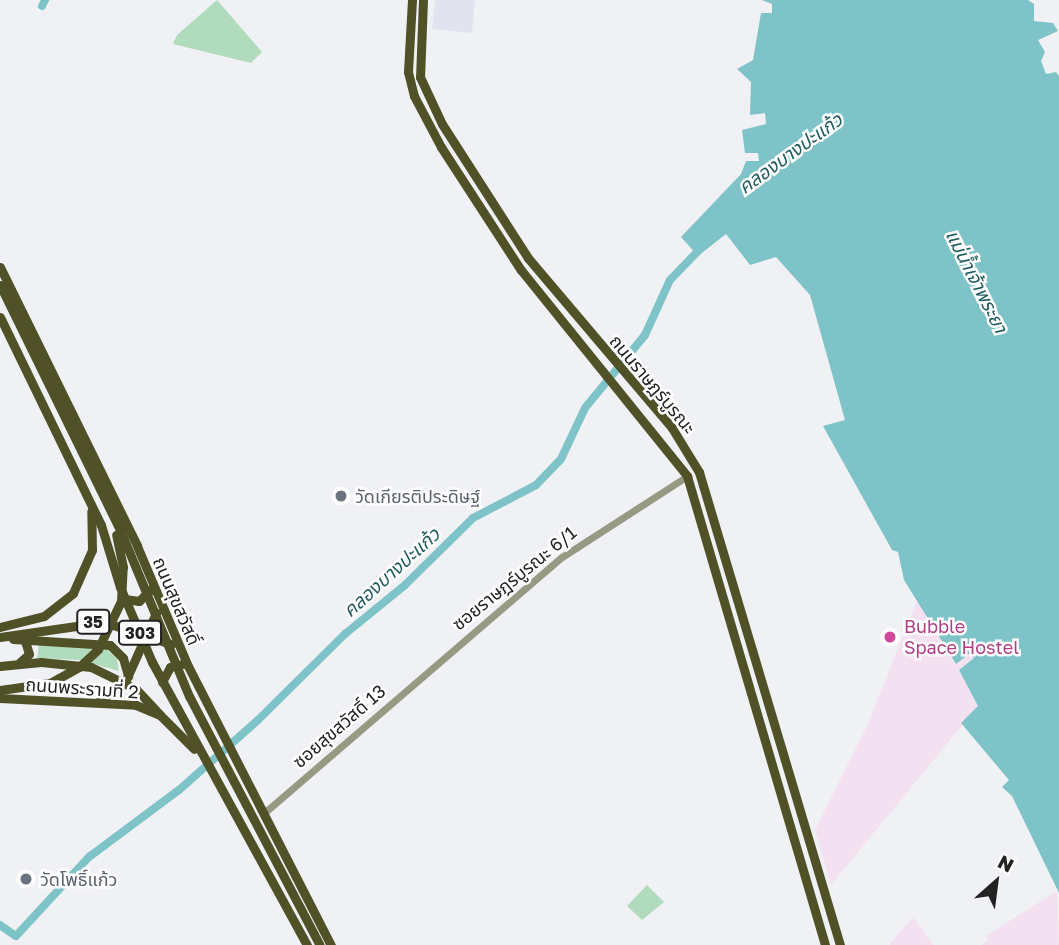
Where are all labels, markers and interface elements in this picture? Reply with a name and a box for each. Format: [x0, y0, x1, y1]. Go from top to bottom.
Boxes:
water label: คลองบางปะแก้ว [734, 108, 846, 198]
water label: แม่น้ำเจ้าพระยา [941, 226, 1013, 336]
street label: ถนนราษฎร์บูรณะ [605, 330, 701, 438]
place label: วัดเกียรติประดิษฐ์ [355, 485, 480, 507]
marker: วัดเกียรติประดิษฐ์ [333, 488, 349, 504]
street label: ซอยราษฎร์บูรณะ 6/1 [448, 521, 580, 635]
water label: คลองบางปะแก้ว [338, 523, 444, 621]
street label: ถนนสุขสวัสดิ์ [149, 554, 205, 648]
road number: 35 [76, 610, 110, 635]
place label: Bubble Space Hostel [904, 616, 1019, 658]
road number: 303 [117, 620, 163, 646]
marker: Bubble Space Hostel [882, 629, 898, 645]
street label: ถนนพระรามที่ 2 [25, 673, 139, 703]
street label: ซอยสุขสวัสดิ์ 13 [288, 680, 390, 772]
north arrow [961, 847, 1031, 917]
text: N [994, 849, 1018, 877]
place label: วัดโพธิ์แก้ว [40, 868, 117, 890]
marker: วัดโพธิ์แก้ว [18, 871, 34, 887]

